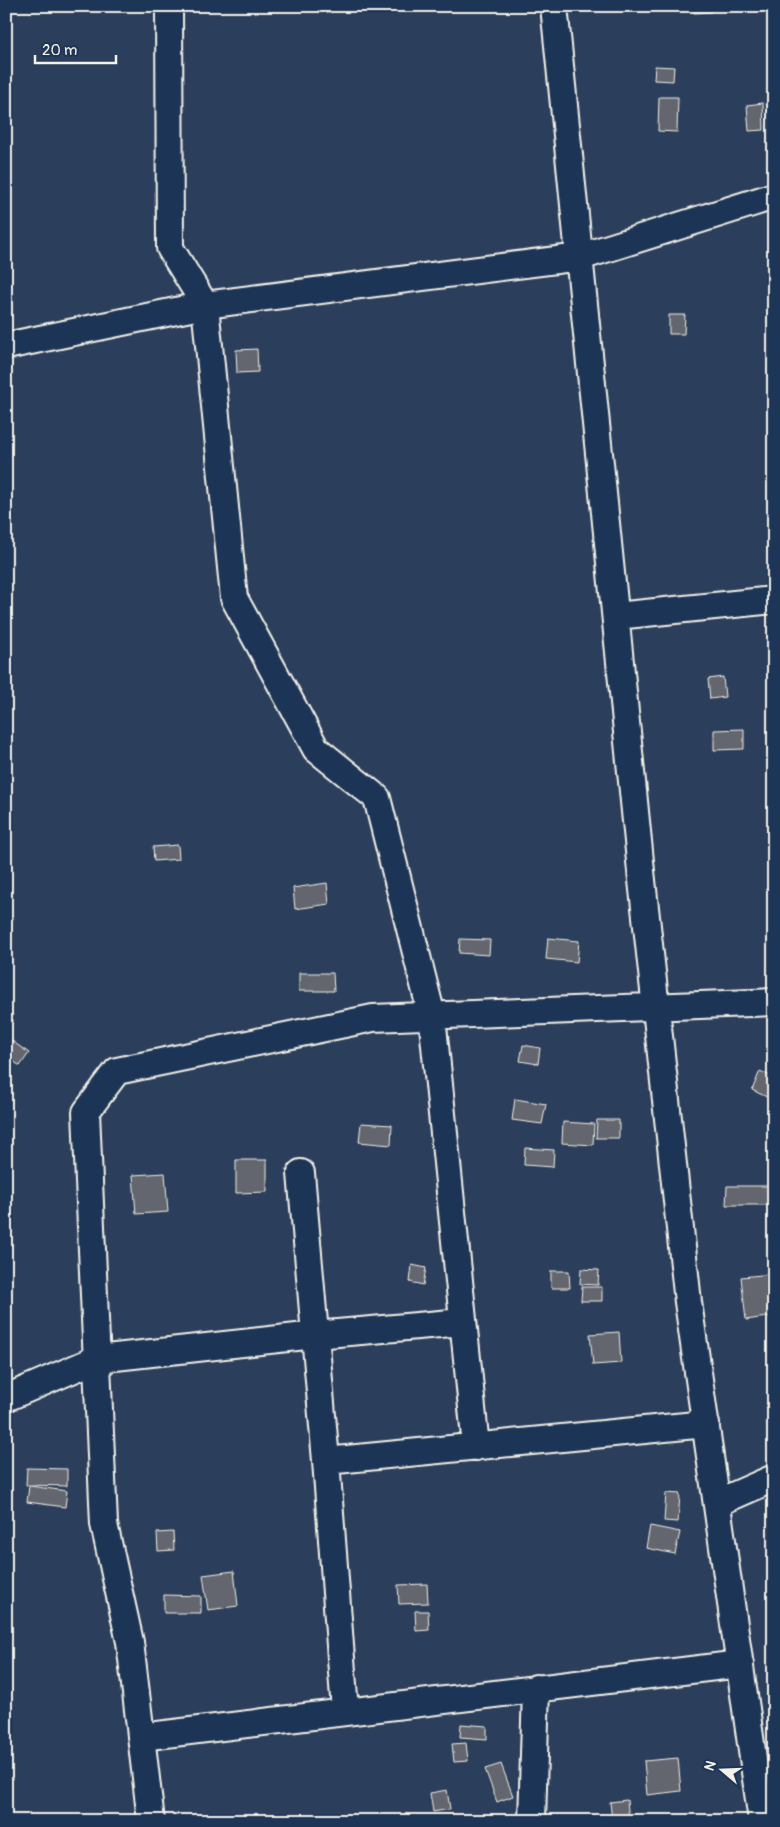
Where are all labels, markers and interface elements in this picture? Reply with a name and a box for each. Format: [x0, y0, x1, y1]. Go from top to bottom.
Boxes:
scale bar [35, 32, 116, 64]
text: 20 m [42, 41, 77, 60]
north arrow [698, 1744, 748, 1794]
text: N [701, 1759, 720, 1773]

